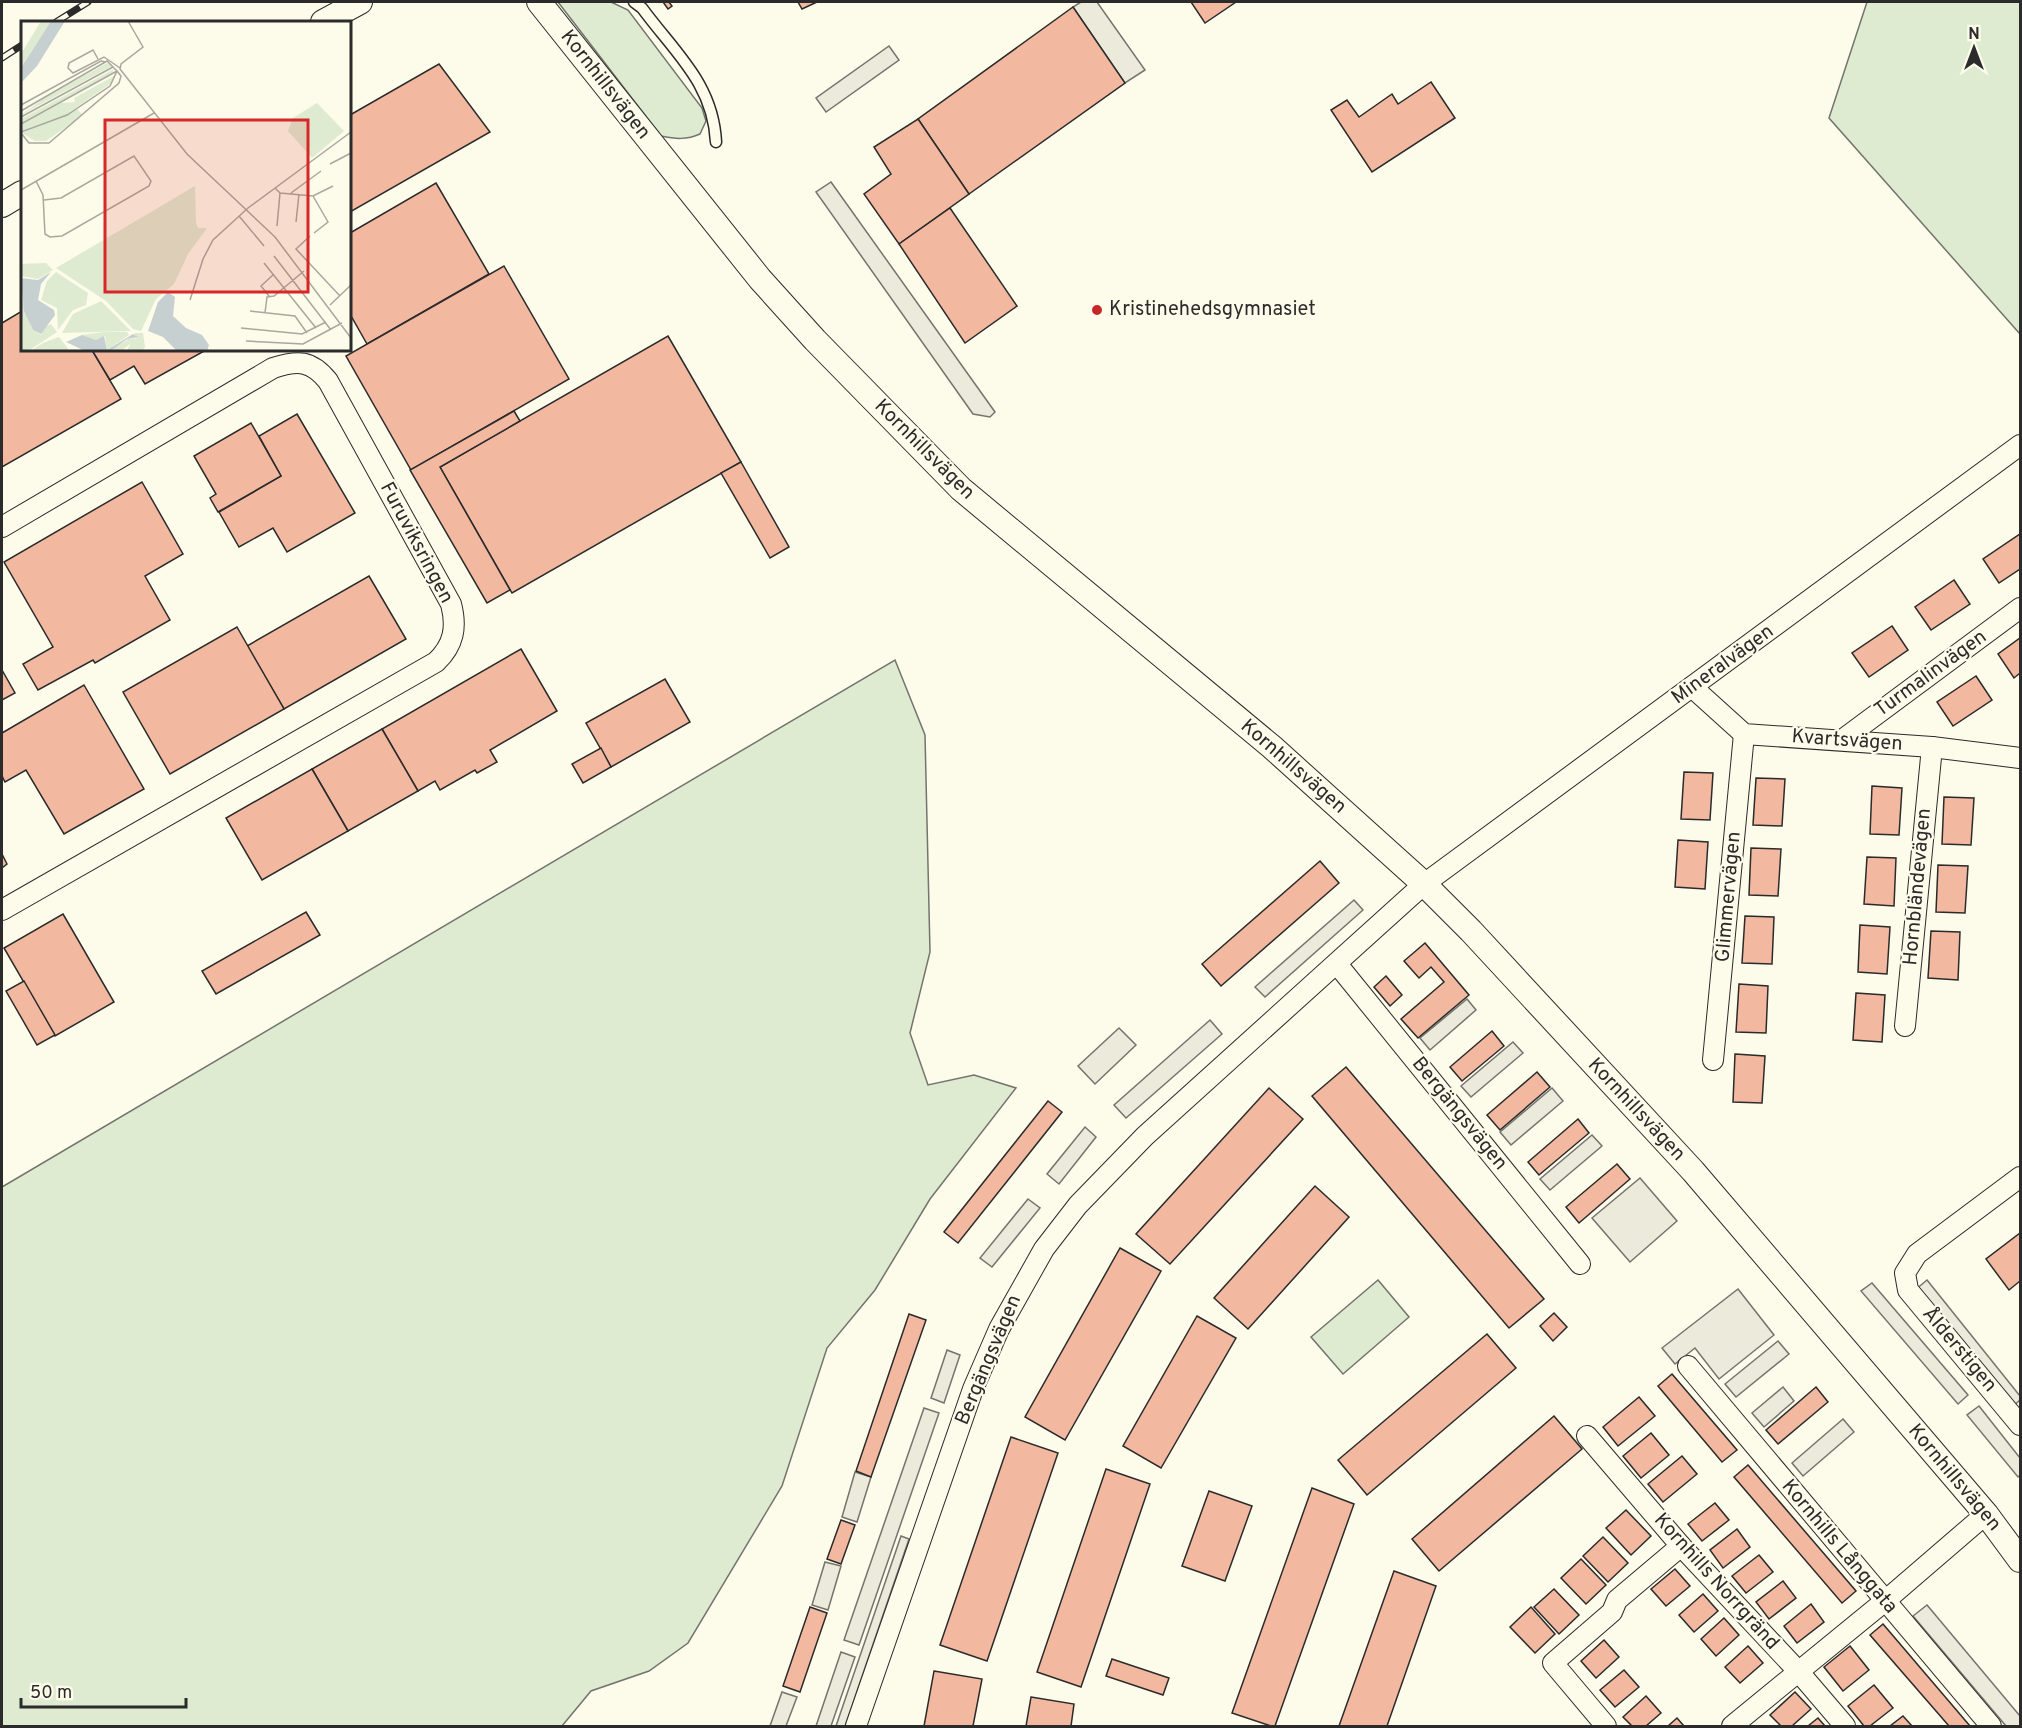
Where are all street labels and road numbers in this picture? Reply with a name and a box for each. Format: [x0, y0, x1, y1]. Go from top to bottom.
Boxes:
street label: Kornhillsvägen [554, 25, 656, 145]
street label: Kornhillsvägen [868, 394, 980, 506]
street label: Furuviksringen [373, 478, 459, 608]
street label: Mineralvägen [1667, 619, 1779, 711]
street label: Turmalinvägen [1870, 624, 1992, 724]
street label: Kornhillsvägen [1235, 714, 1351, 820]
street label: Kvartsvägen [1791, 724, 1903, 758]
street label: Hornbländevägen [1898, 807, 1938, 967]
street label: Glimmervägen [1710, 831, 1748, 963]
street label: Bergängsvägen [1405, 1052, 1513, 1176]
street label: Kornhillsvägen [1581, 1053, 1691, 1167]
street label: Bergängsvägen [950, 1291, 1028, 1429]
street label: Ålderstigen [1916, 1301, 2003, 1398]
street label: Kornhillsvägen [1902, 1419, 2006, 1537]
street label: Kornhills Långgata [1775, 1474, 1903, 1620]
street label: Kornhills Norrgränd [1647, 1508, 1785, 1656]

